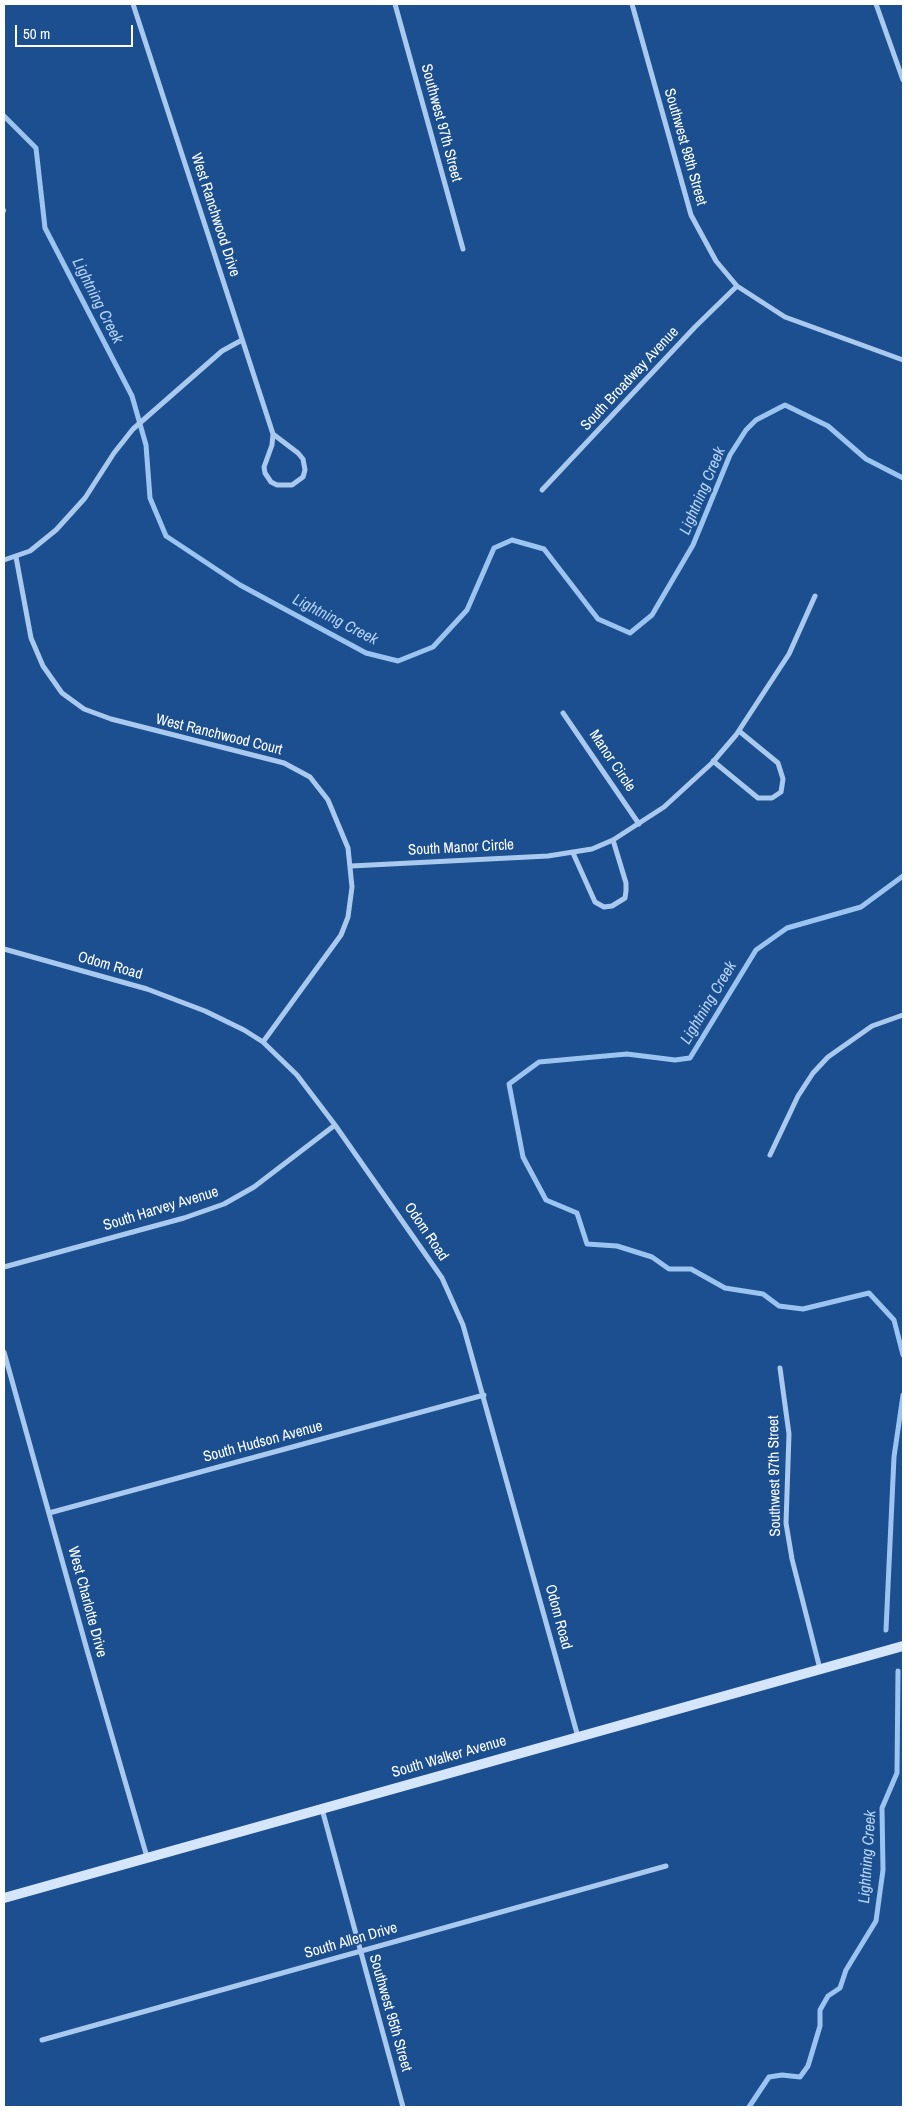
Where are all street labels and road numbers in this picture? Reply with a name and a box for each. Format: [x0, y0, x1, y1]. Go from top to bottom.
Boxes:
street label: Southwest 97th Street [417, 62, 465, 184]
street label: Southwest 98th Street [660, 86, 710, 208]
street label: West Ranchwood Drive [187, 151, 243, 279]
street label: South Broadway Avenue [577, 323, 683, 435]
street label: West Ranchwood Court [154, 711, 284, 759]
street label: Manor Circle [585, 727, 639, 795]
street label: South Manor Circle [408, 836, 514, 860]
street label: Odom Road [76, 948, 144, 984]
street label: South Harvey Avenue [101, 1183, 221, 1235]
street label: Odom Road [400, 1199, 452, 1265]
street label: Southwest 97th Street [765, 1415, 785, 1537]
street label: South Hudson Avenue [201, 1417, 325, 1467]
street label: West Charlotte Drive [64, 1545, 110, 1659]
street label: Odom Road [541, 1583, 575, 1651]
street label: South Walker Avenue [390, 1732, 508, 1782]
street label: South Allen Drive [303, 1919, 399, 1963]
street label: Southwest 95th Street [365, 1952, 415, 2074]

